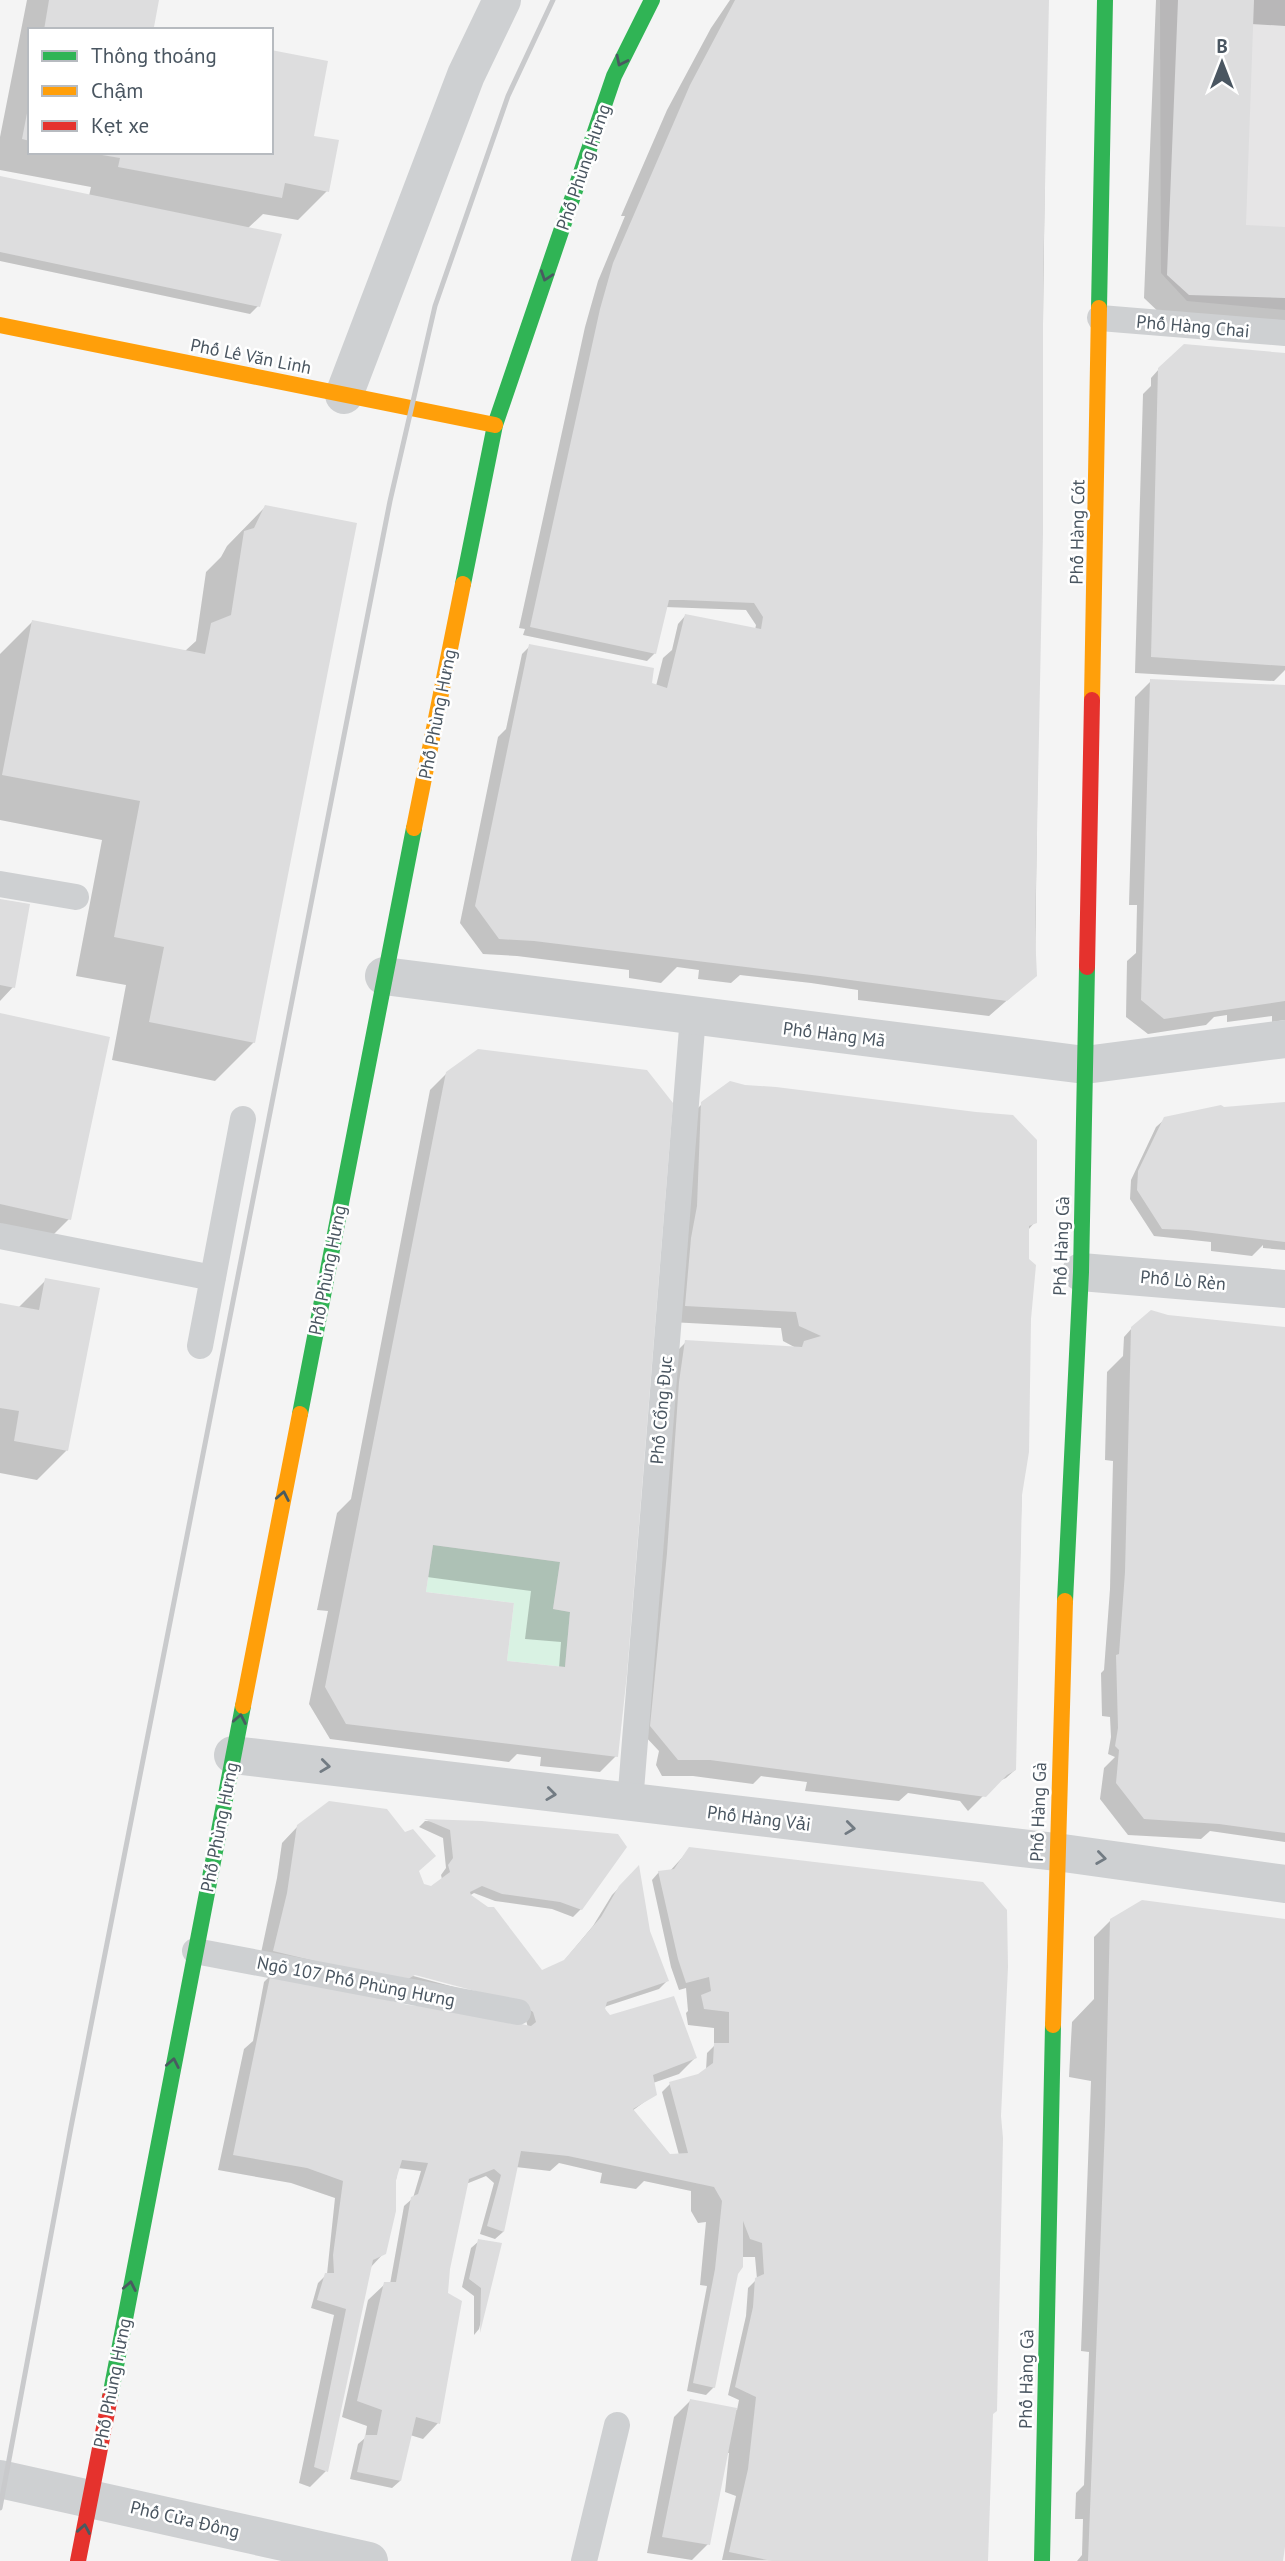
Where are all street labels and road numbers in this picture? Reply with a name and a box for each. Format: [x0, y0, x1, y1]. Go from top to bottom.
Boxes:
street label: Phố Phùng Hưng [551, 101, 615, 233]
street label: Phố Hàng Chai [1135, 310, 1251, 342]
street label: Phố Lê Văn Linh [189, 333, 313, 379]
street label: Phố Hàng Cót [1065, 479, 1089, 585]
street label: Phố Phùng Hưng [413, 647, 461, 781]
street label: Phố Hàng Mã [782, 1016, 886, 1052]
street label: Phố Hàng Gà [1048, 1196, 1074, 1296]
street label: Phố Phùng Hưng [303, 1203, 351, 1337]
street label: Phố Lò Rèn [1139, 1265, 1227, 1295]
street label: Phố Cổng Đục [645, 1355, 677, 1465]
street label: Phố Phùng Hưng [195, 1760, 243, 1894]
street label: Phố Hàng Gà [1025, 1762, 1051, 1862]
street label: Phố Hàng Vải [706, 1800, 812, 1836]
street label: Ngõ 107 Phố Phùng Hưng [255, 1950, 457, 2012]
street label: Phố Phùng Hưng [88, 2316, 136, 2450]
street label: Phố Hàng Gà [1014, 2329, 1038, 2429]
street label: Phố Cửa Đông [128, 2495, 242, 2543]

